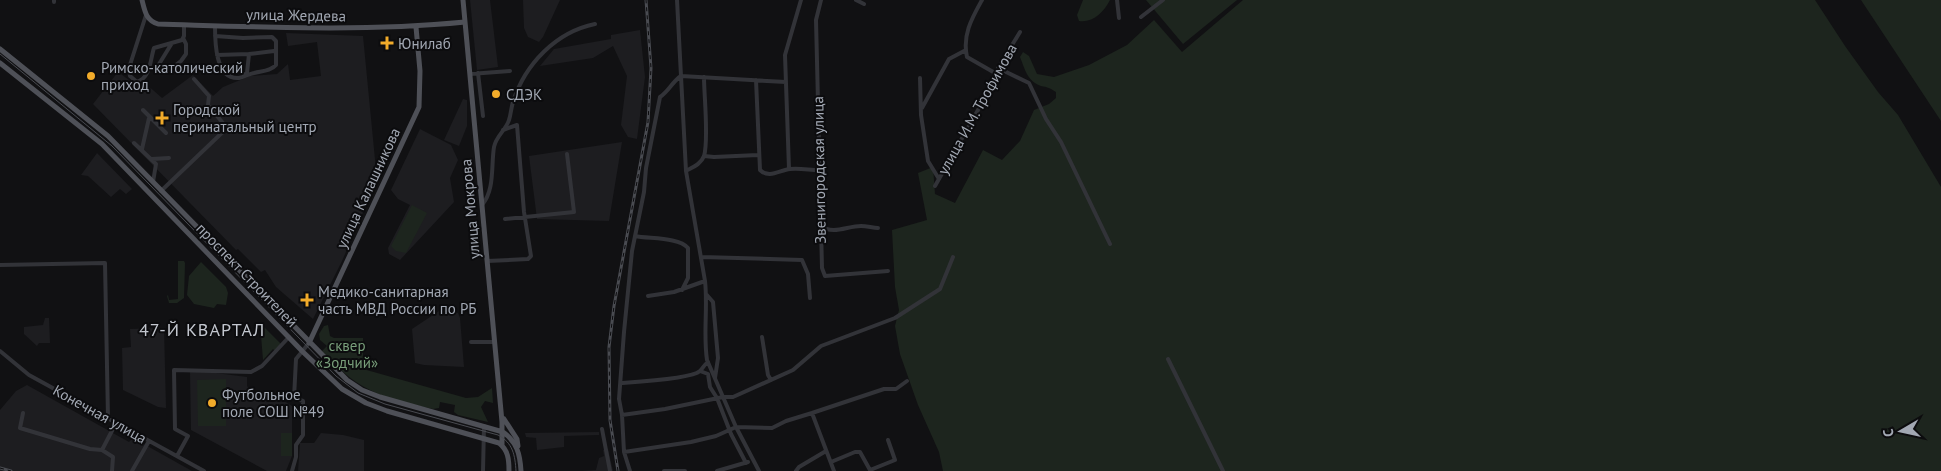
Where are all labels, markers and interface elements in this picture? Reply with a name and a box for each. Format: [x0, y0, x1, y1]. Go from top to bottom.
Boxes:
street label: улица Жердева [246, 5, 346, 25]
place label: Юнилаб [398, 34, 451, 53]
marker: Юнилаб [380, 36, 394, 50]
street label: улица И.М. Трофимова [933, 40, 1021, 178]
place label: Римско-католический приход [101, 58, 243, 94]
marker: Римско-католический приход [85, 70, 97, 82]
place label: СДЭК [506, 85, 542, 104]
marker: СДЭК [490, 88, 502, 100]
street label: Звенигородская улица [808, 96, 830, 244]
place label: Городской перинатальный центр [173, 100, 317, 136]
marker: Городской перинатальный центр [155, 111, 169, 125]
street label: улица Калашникова [332, 125, 404, 251]
street label: улица Мокрова [456, 158, 484, 260]
street label: проспект Строителей [192, 219, 302, 331]
place label: Медико-санитарная часть МВД России по РБ [318, 282, 477, 318]
marker: Медико-санитарная часть МВД России по РБ [300, 293, 314, 307]
district label: 47-Й КВАРТАЛ [139, 318, 265, 341]
park label: сквер «Зодчий» [316, 336, 378, 372]
street label: Конечная улица [50, 380, 150, 448]
place label: Футбольное поле СОШ №49 [222, 385, 324, 421]
marker: Футбольное поле СОШ №49 [206, 397, 218, 409]
north arrow [1876, 406, 1926, 456]
text: С [1879, 428, 1898, 438]

